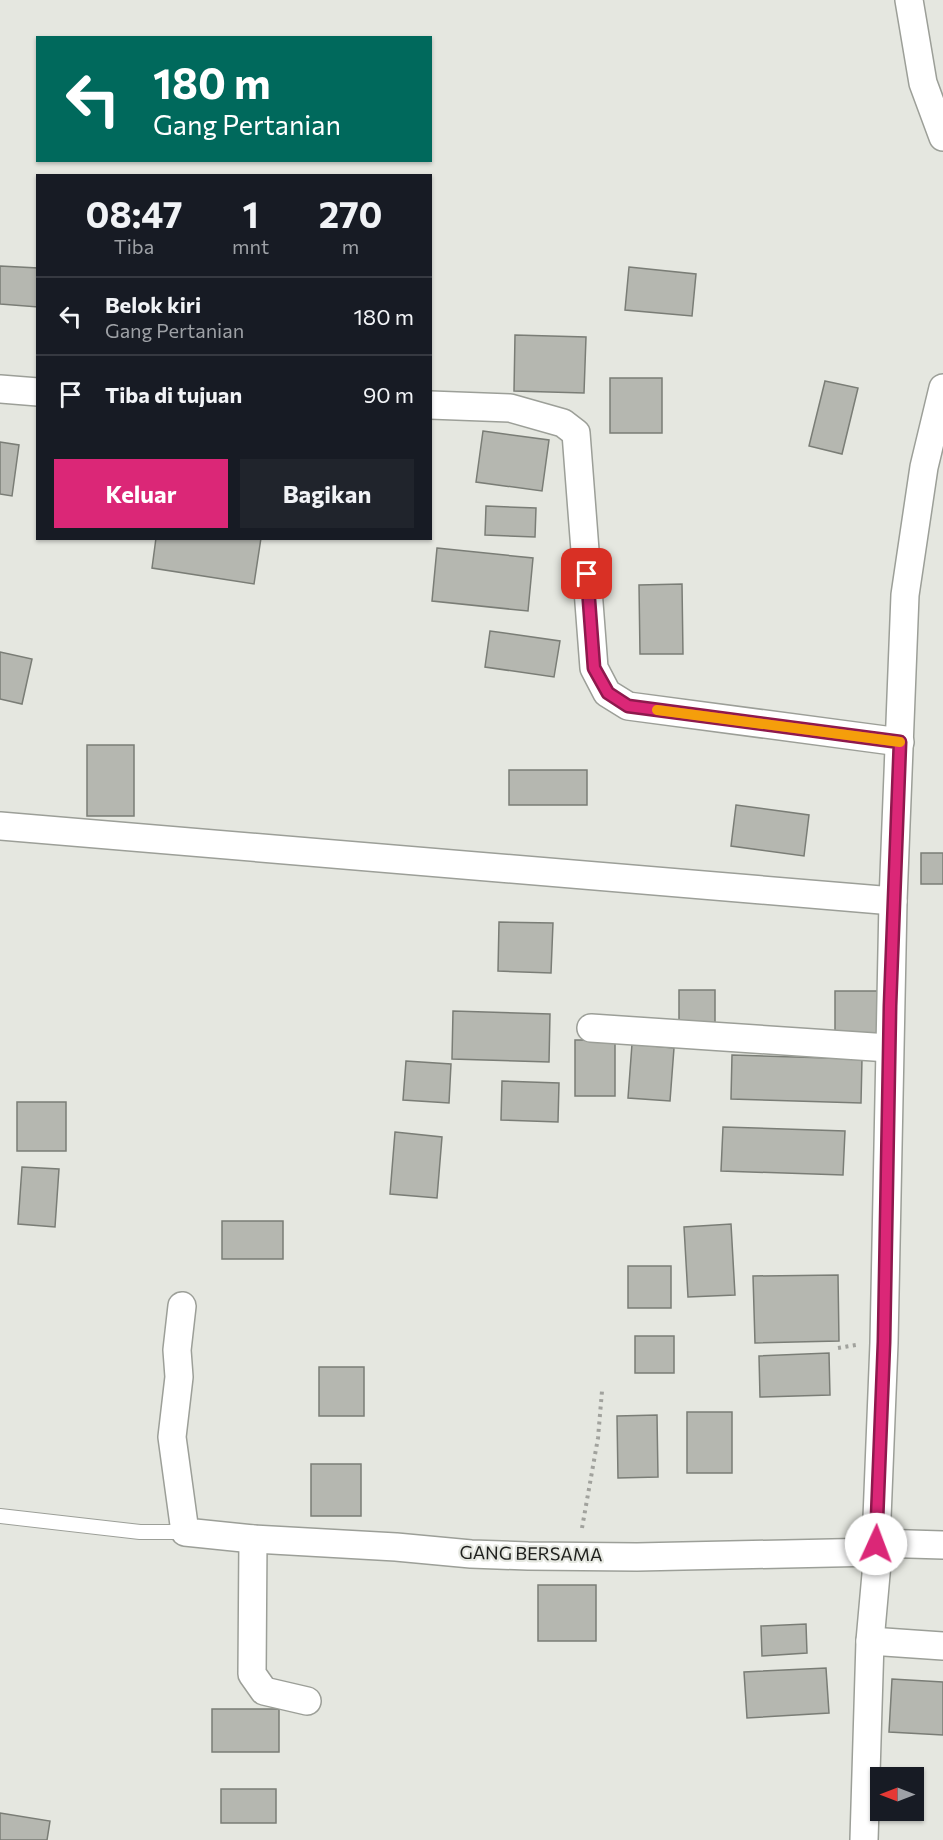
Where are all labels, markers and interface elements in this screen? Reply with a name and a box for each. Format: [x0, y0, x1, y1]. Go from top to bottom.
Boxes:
text: 180 m [153, 56, 271, 108]
icon: left [54, 60, 132, 138]
text: Gang Pertanian [153, 108, 341, 141]
text: 08:47 [86, 191, 182, 235]
text: 1 [242, 191, 259, 235]
text: 270 [319, 191, 382, 235]
text: Tiba [114, 234, 154, 258]
text: mnt [232, 234, 269, 258]
text: m [342, 234, 359, 258]
text: Belok kiri [105, 291, 201, 318]
icon: left [54, 300, 87, 333]
text: 180 m [353, 303, 414, 330]
text: Gang Pertanian [105, 318, 244, 342]
icon: arrive [54, 378, 87, 411]
text: Tiba di tujuan [105, 381, 242, 408]
text: 90 m [363, 381, 414, 408]
button: Keluar [54, 459, 228, 528]
button: Bagikan [240, 459, 414, 528]
pin [561, 548, 612, 599]
icon: arrive [570, 557, 603, 590]
position arrow [844, 1512, 908, 1576]
street label: GANG BERSAMA [459, 1541, 603, 1565]
north arrow [870, 1767, 924, 1821]
map controls [870, 1767, 924, 1821]

